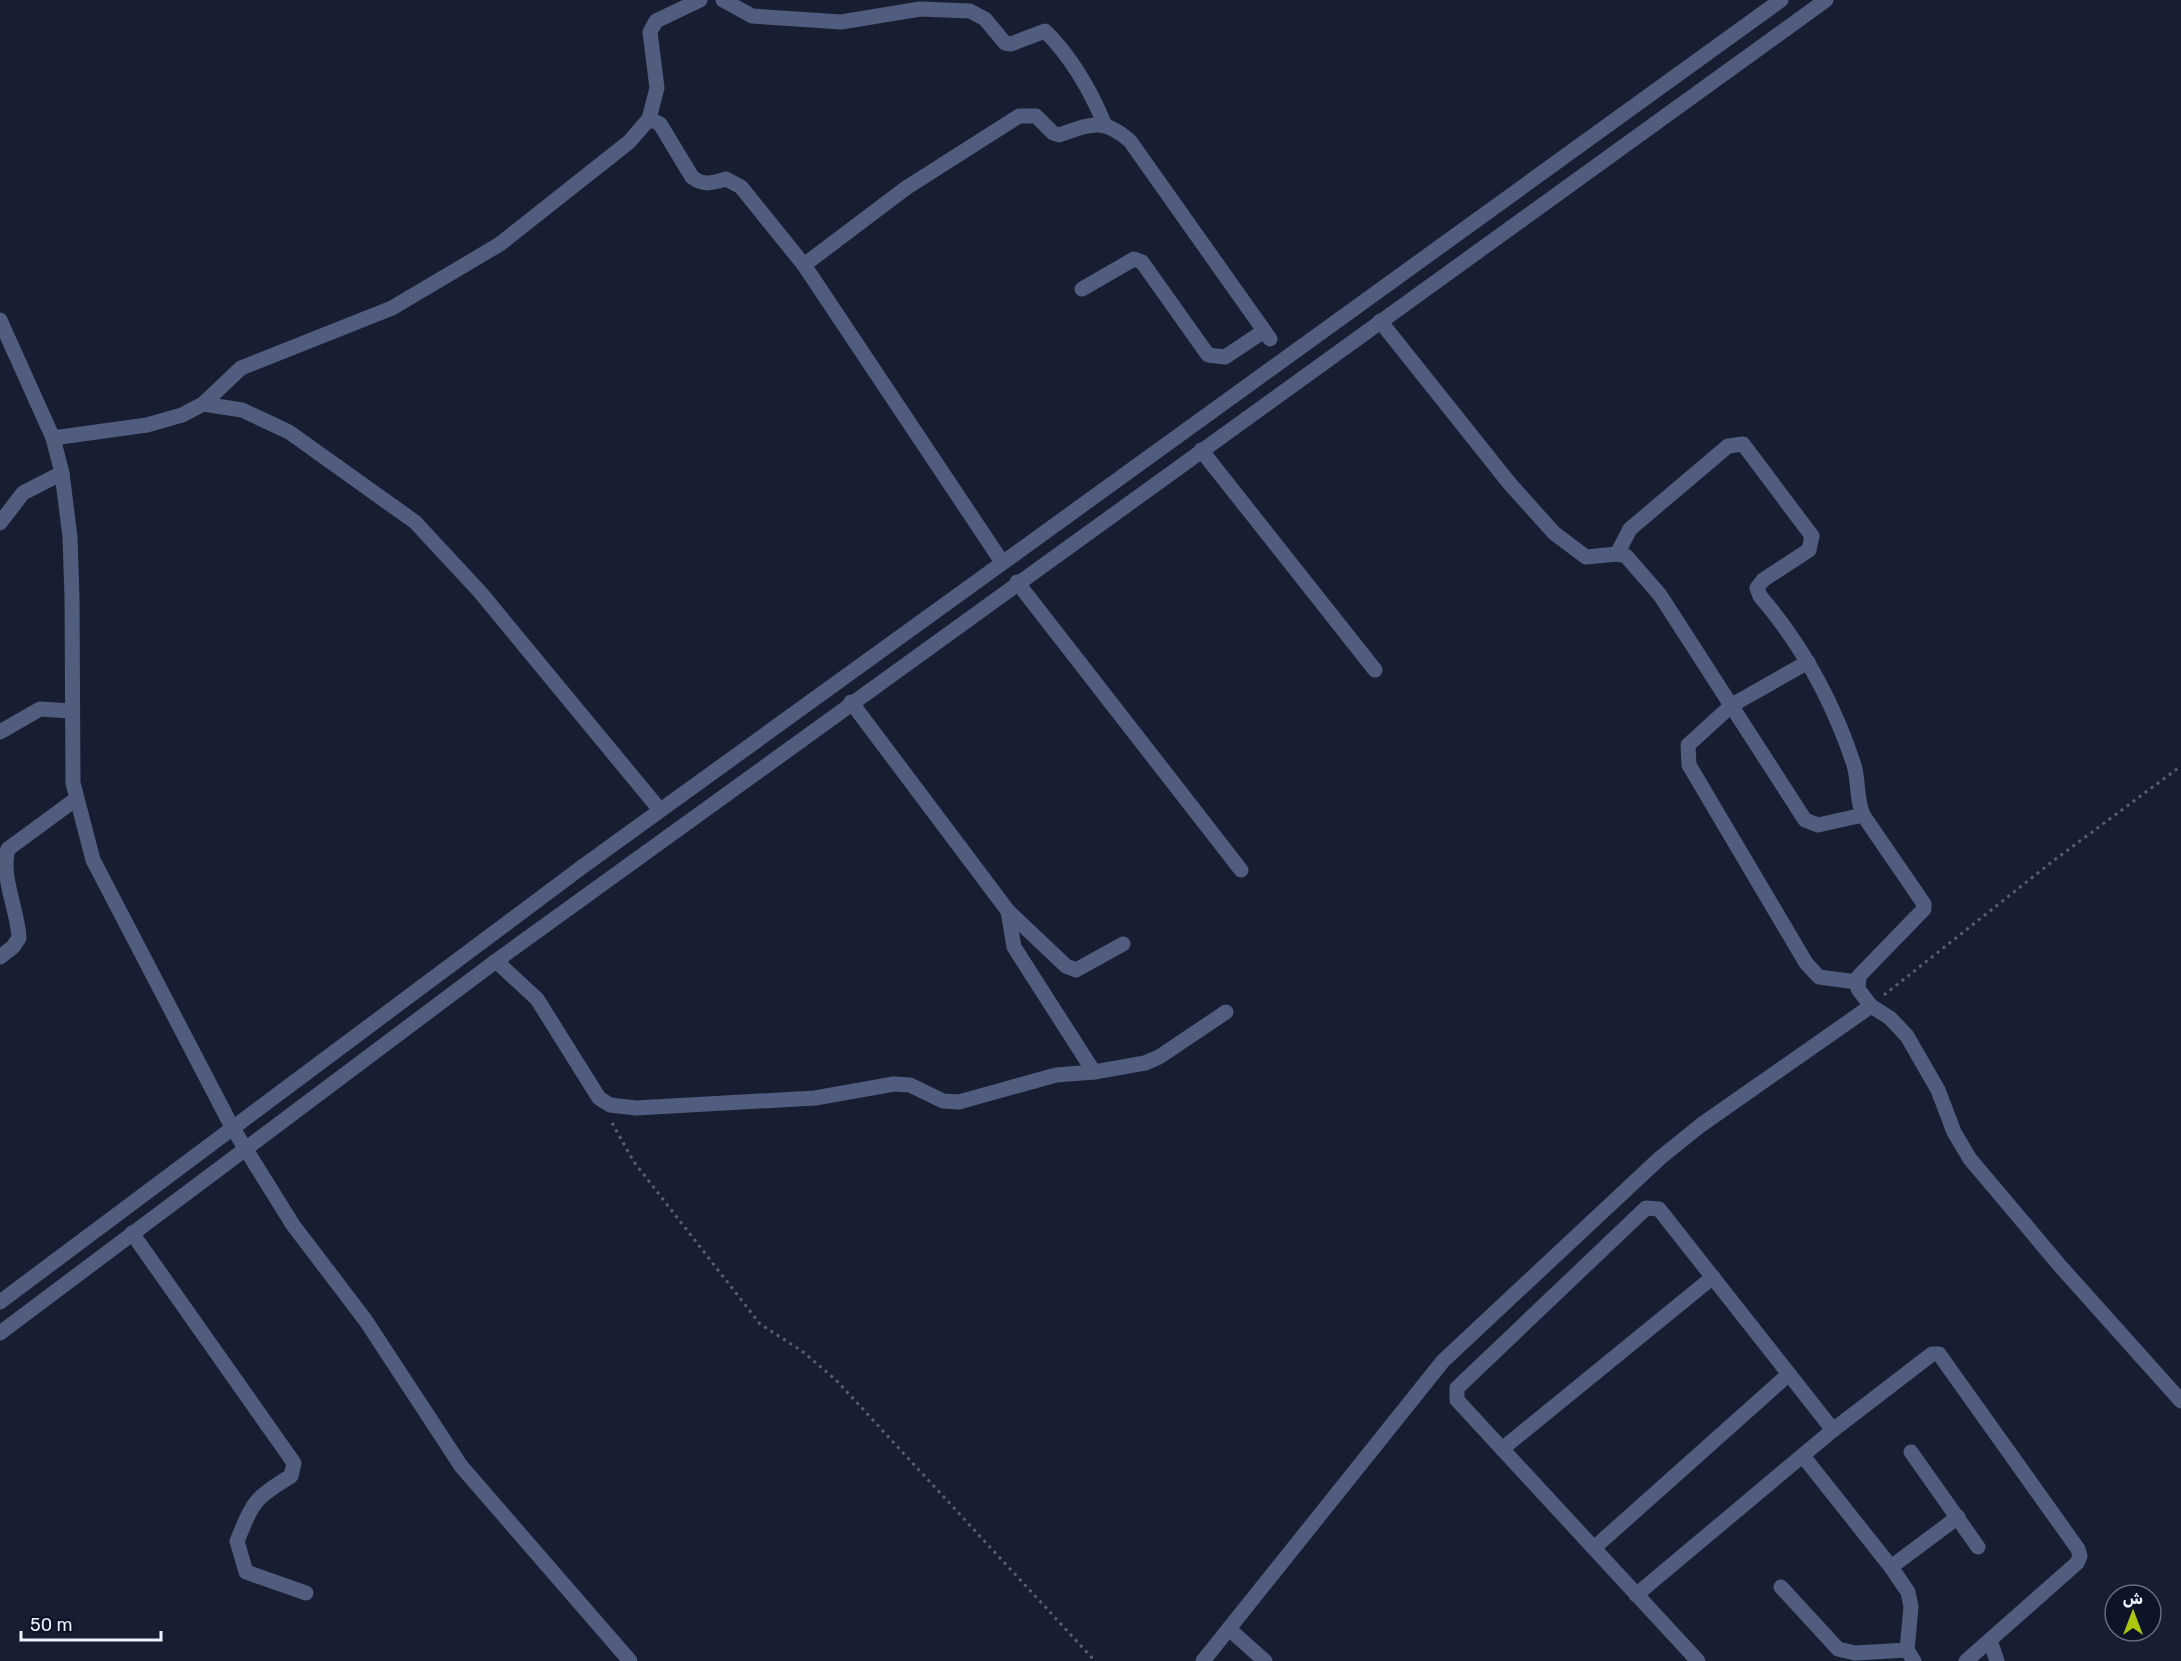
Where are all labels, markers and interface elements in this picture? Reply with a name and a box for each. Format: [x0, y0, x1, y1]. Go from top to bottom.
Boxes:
north arrow [2103, 1583, 2163, 1643]
text: ش [2123, 1589, 2143, 1608]
scale bar [21, 1604, 160, 1642]
text: 50 m [30, 1614, 73, 1636]

